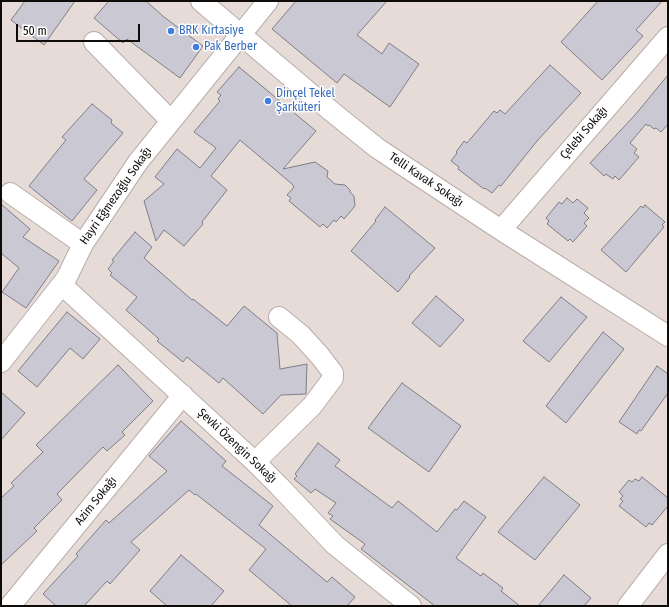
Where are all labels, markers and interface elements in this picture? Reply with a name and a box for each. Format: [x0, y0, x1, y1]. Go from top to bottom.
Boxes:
scale bar [18, 16, 142, 42]
text: 50 m [23, 24, 47, 38]
place label: BRK Kırtasiye [179, 24, 244, 38]
marker: BRK Kırtasiye [166, 26, 176, 36]
place label: Pak Berber [204, 40, 257, 54]
marker: Pak Berber [191, 42, 201, 52]
place label: Dinçel Tekel Şarküteri [276, 87, 335, 115]
marker: Dinçel Tekel Şarküteri [263, 96, 273, 106]
street label: Çelebi Sokağı [557, 104, 611, 162]
street label: Hayri Eğmezoğlu Sokağı [77, 145, 155, 247]
street label: Telli Kavak Sokağı [386, 150, 466, 210]
street label: Şevki Özengin Sokağı [194, 406, 280, 486]
street label: Azim Sokağı [72, 474, 120, 528]

